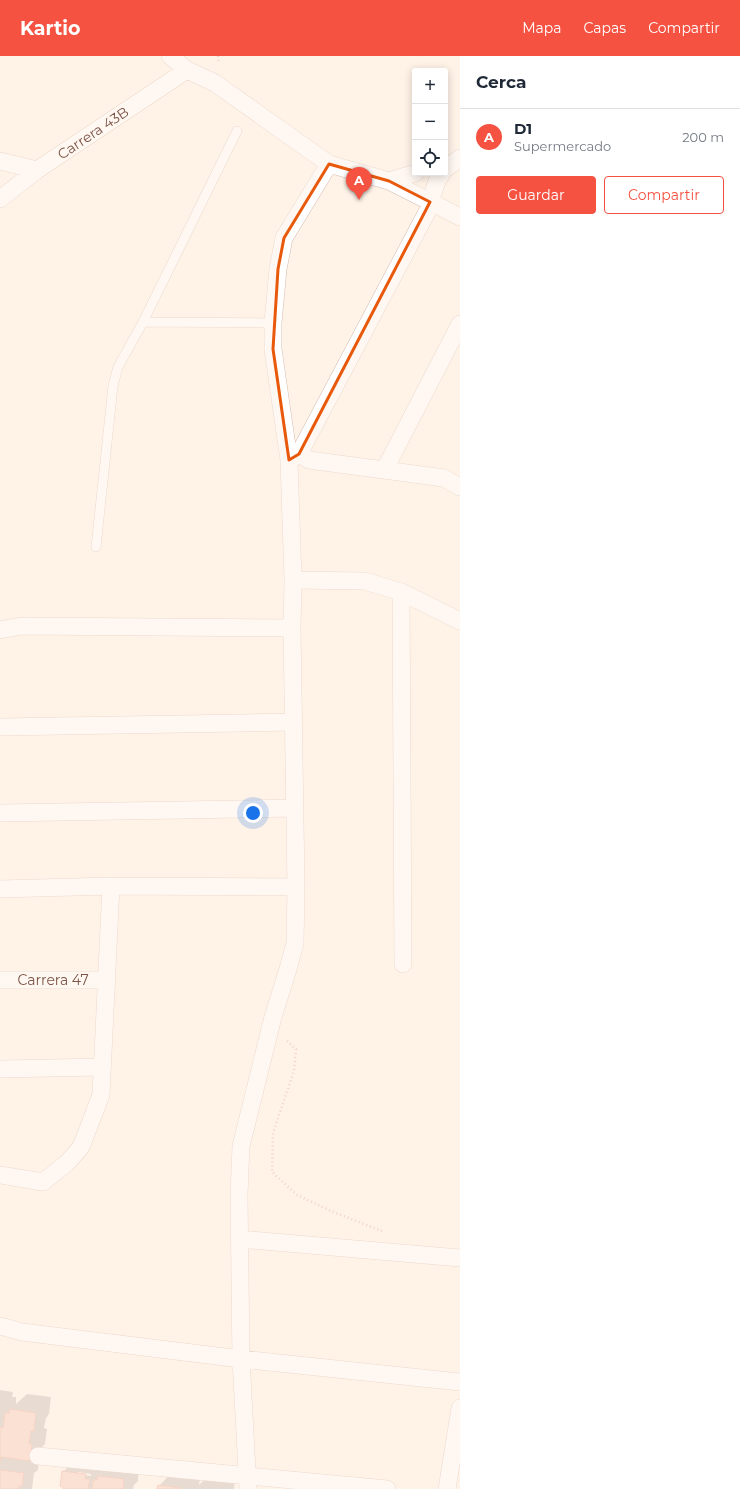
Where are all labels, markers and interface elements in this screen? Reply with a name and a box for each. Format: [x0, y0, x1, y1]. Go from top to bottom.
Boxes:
text: Kartio [20, 17, 80, 40]
text: Mapa [522, 19, 562, 37]
text: Capas [584, 19, 626, 37]
text: Compartir [648, 19, 720, 37]
map controls [412, 68, 448, 176]
button: + [412, 68, 448, 104]
text: Cerca [476, 72, 526, 92]
street label: Carrera 43B [54, 103, 132, 163]
button: − [412, 104, 448, 140]
text: D1 [514, 119, 532, 138]
text: A [484, 129, 494, 145]
text: 200 m [682, 129, 724, 145]
text: Supermercado [514, 138, 611, 154]
button: locate [412, 140, 448, 176]
pin: A [346, 167, 372, 200]
button: Guardar [476, 176, 596, 214]
button: Compartir [604, 176, 724, 214]
your location [243, 803, 263, 823]
street label: Carrera 47 [17, 971, 89, 989]

